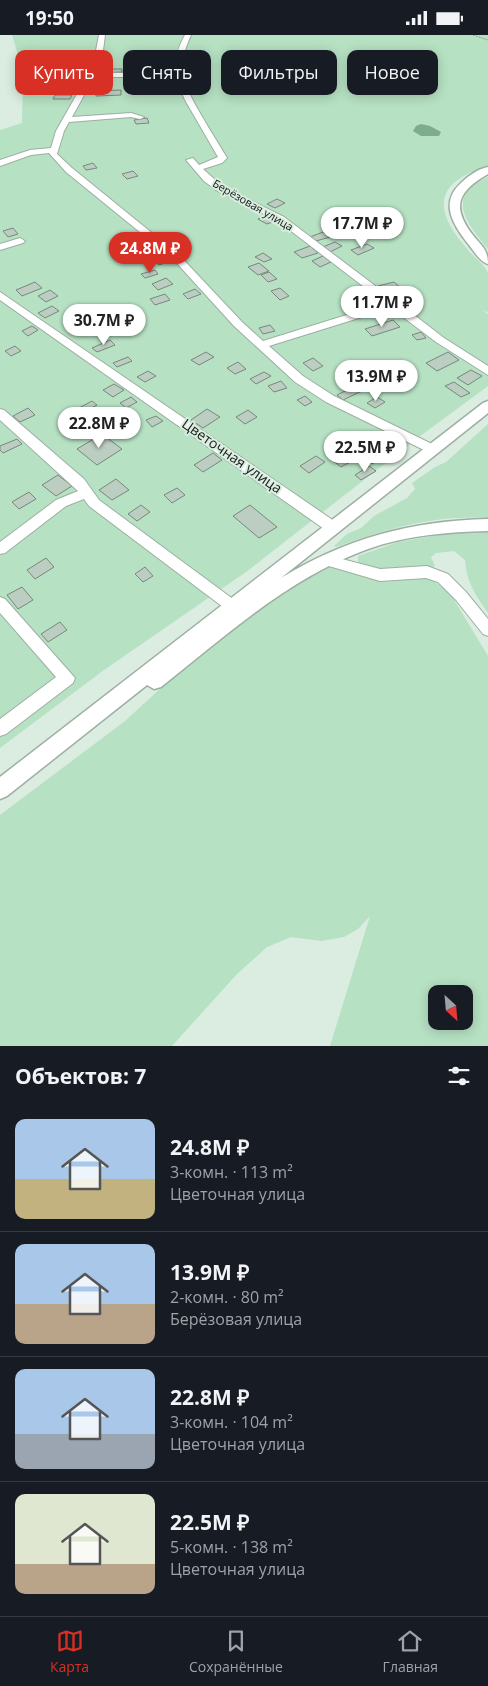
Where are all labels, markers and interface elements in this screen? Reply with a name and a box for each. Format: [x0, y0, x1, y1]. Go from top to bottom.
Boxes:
text: 19:50 [25, 5, 74, 31]
chip: Купить [15, 50, 113, 95]
chip: Снять [123, 50, 211, 95]
chip: Фильтры [221, 50, 337, 95]
chip: Новое [347, 50, 438, 95]
street label: Берёзовая улица [210, 175, 296, 234]
pin: 17.7M ₽ [316, 207, 408, 249]
text: 17.7M ₽ [332, 212, 392, 234]
pin: 24.8M ₽ [104, 231, 196, 274]
text: 24.8M ₽ [120, 237, 180, 259]
pin: 11.7M ₽ [336, 285, 428, 328]
text: 11.7M ₽ [352, 291, 412, 313]
pin: 30.7M ₽ [58, 303, 150, 346]
text: 30.7M ₽ [74, 309, 134, 331]
pin: 13.9M ₽ [330, 359, 422, 402]
text: 13.9M ₽ [346, 365, 406, 387]
pin: 22.8M ₽ [53, 407, 145, 449]
text: 22.8M ₽ [69, 412, 129, 434]
street label: Цветочная улица [178, 414, 286, 497]
pin: 22.5M ₽ [319, 431, 411, 473]
text: 22.5M ₽ [335, 436, 395, 458]
north arrow [428, 985, 472, 1030]
map controls [428, 985, 473, 1030]
text: Объектов: 7 [15, 1062, 146, 1090]
icon: filters [445, 1062, 473, 1090]
text: 24.8M ₽ [170, 1133, 250, 1161]
icon: home [55, 1139, 115, 1199]
text: 3-комн. · 113 m² [170, 1161, 293, 1183]
text: Цветочная улица [170, 1183, 305, 1205]
text: 13.9M ₽ [170, 1258, 250, 1286]
icon: home [55, 1264, 115, 1324]
text: 2-комн. · 80 m² [170, 1286, 284, 1308]
text: Берёзовая улица [170, 1308, 302, 1330]
text: 22.8M ₽ [170, 1383, 250, 1411]
icon: home [55, 1389, 115, 1449]
text: 3-комн. · 104 m² [170, 1411, 293, 1433]
text: Цветочная улица [170, 1433, 305, 1455]
text: 22.5M ₽ [170, 1508, 250, 1536]
icon: home [55, 1514, 115, 1574]
text: 5-комн. · 138 m² [170, 1536, 293, 1558]
text: Цветочная улица [170, 1558, 305, 1580]
tab: Карта [50, 1627, 89, 1676]
tab: Сохранённые [189, 1627, 283, 1676]
tab: Главная [383, 1627, 438, 1676]

